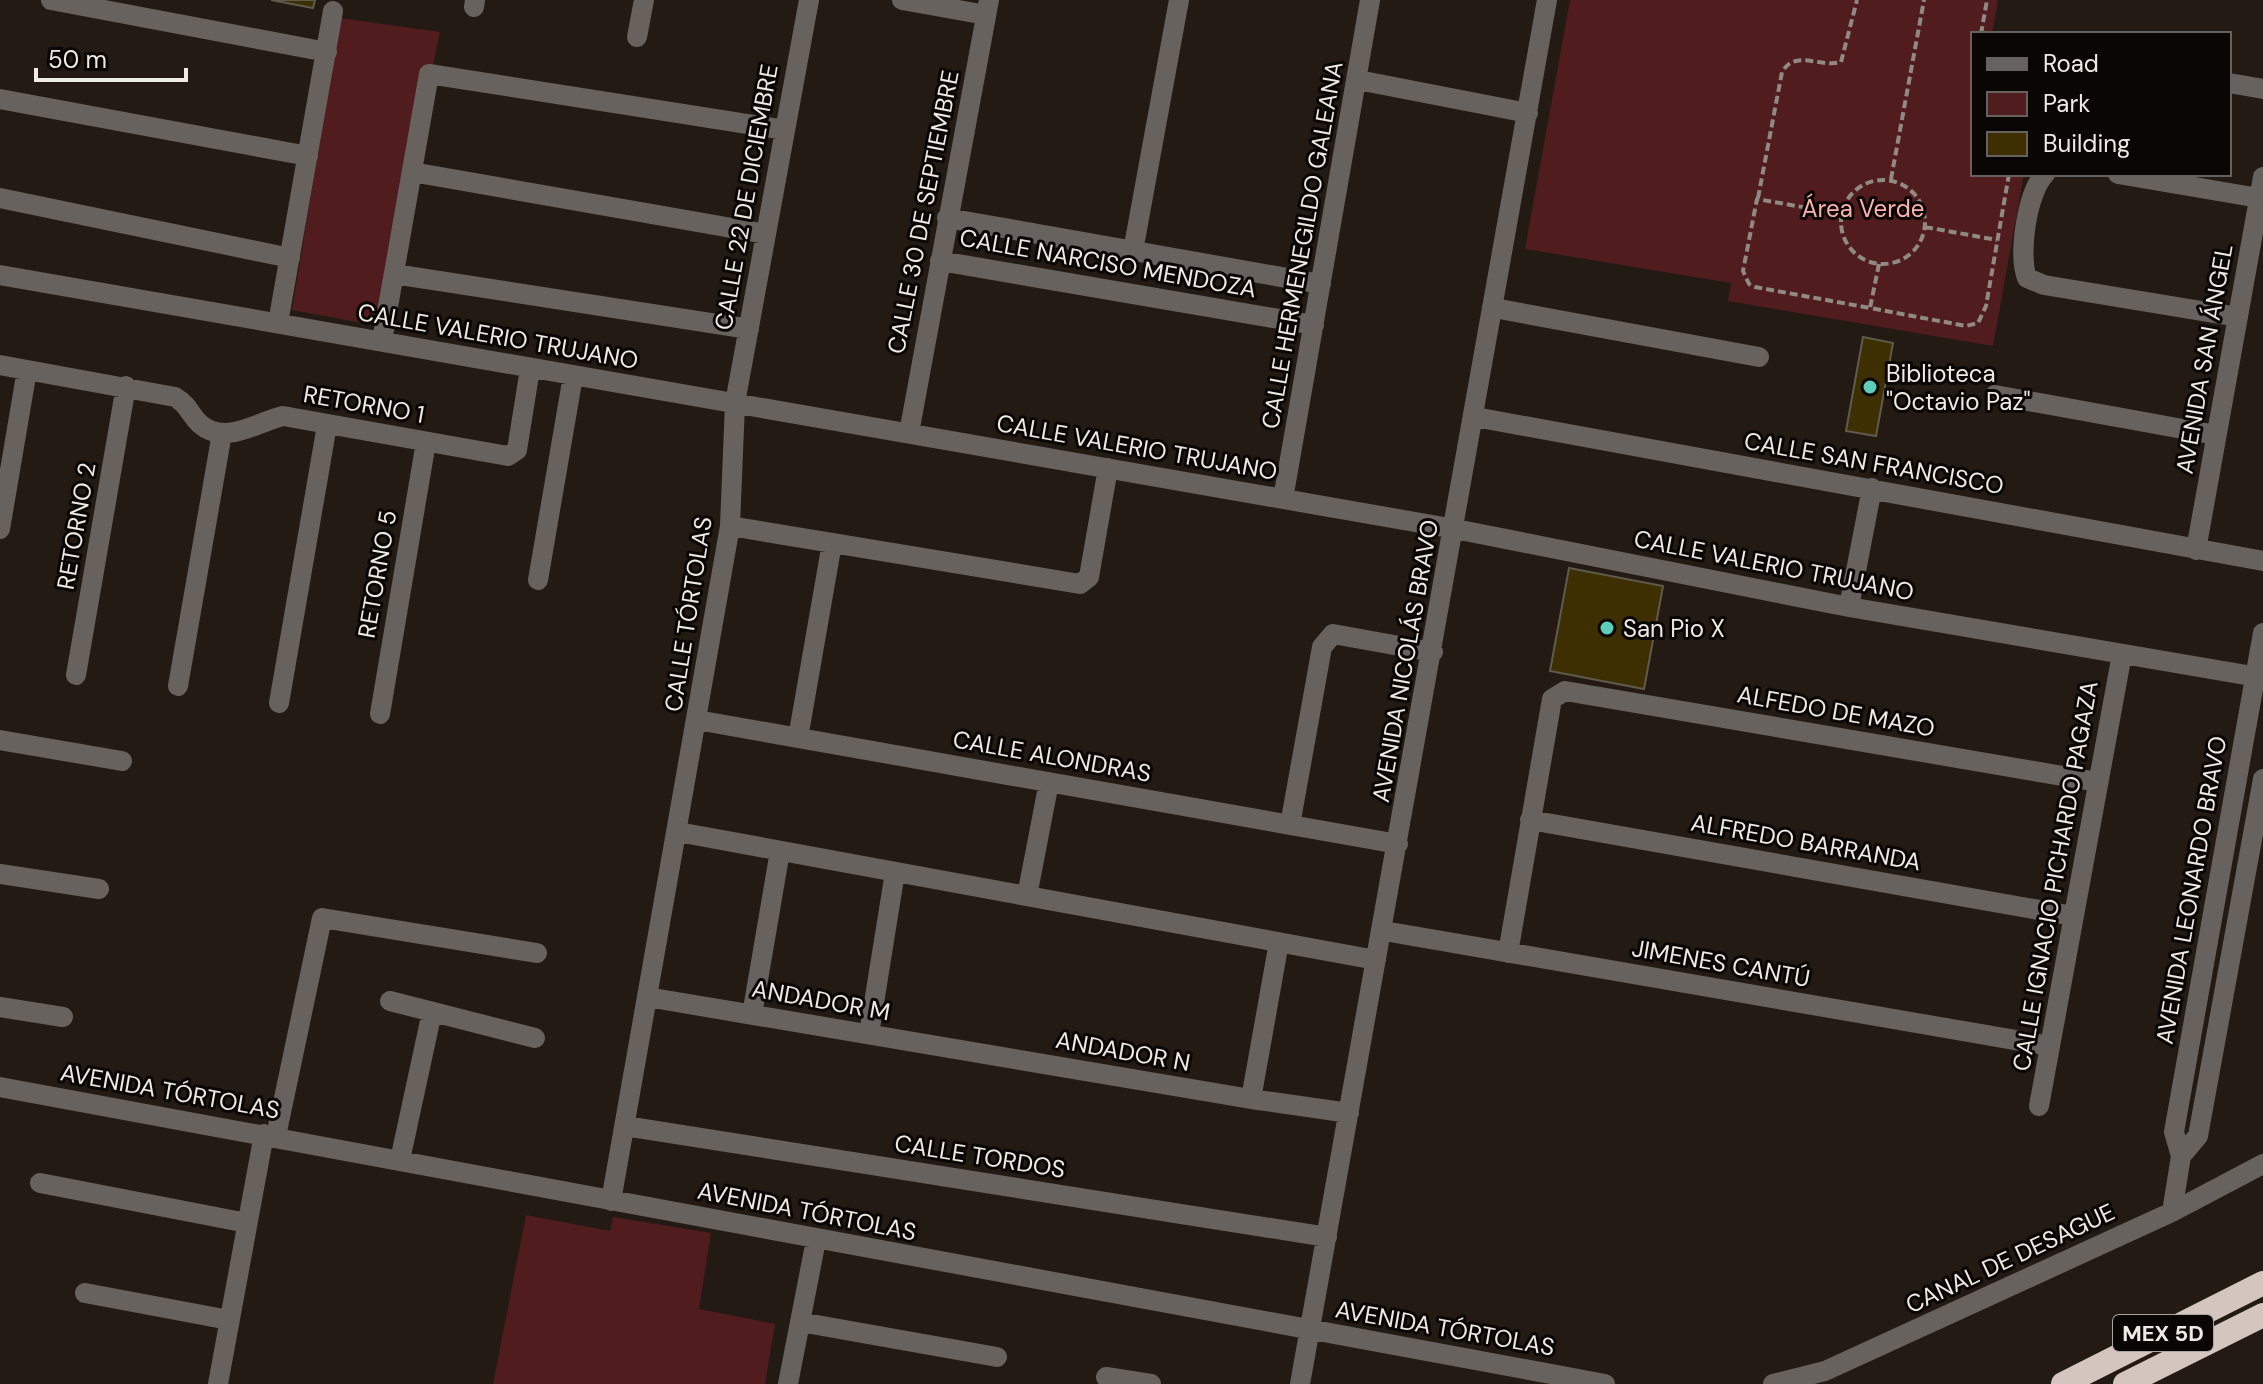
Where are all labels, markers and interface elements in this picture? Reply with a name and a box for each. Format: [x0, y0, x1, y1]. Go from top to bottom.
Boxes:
scale bar [36, 32, 186, 82]
legend [1971, 32, 2231, 176]
text: 50 m [48, 44, 107, 75]
text: Road [2043, 48, 2099, 79]
street label: CALLE HERMENEGILDO GALEANA [1254, 59, 1350, 431]
street label: CALLE 22 DE DICIEMBRE [707, 62, 785, 332]
street label: CALLE 30 DE SEPTIEMBRE [880, 68, 966, 356]
text: Park [2043, 88, 2090, 119]
text: Building [2043, 128, 2130, 159]
park label: Área Verde [1802, 193, 1924, 224]
street label: CALLE NARCISO MENDOZA [957, 222, 1259, 304]
street label: AVENIDA SAN ÁNGEL [2169, 242, 2239, 476]
street label: CALLE VALERIO TRUJANO [355, 296, 641, 376]
place label: Biblioteca "Octavio Paz" [1886, 358, 2030, 417]
street label: RETORNO 1 [301, 378, 427, 430]
marker: Biblioteca "Octavio Paz" [1861, 378, 1879, 396]
street label: CALLE VALERIO TRUJANO [994, 407, 1280, 487]
street label: CALLE SAN FRANCISCO [1742, 425, 2006, 501]
street label: RETORNO 2 [50, 460, 102, 592]
street label: RETORNO 5 [350, 508, 404, 640]
street label: CALLE TÓRTOLAS [657, 514, 719, 714]
street label: AVENIDA NICOLÁS BRAVO [1365, 517, 1445, 805]
street label: CALLE VALERIO TRUJANO [1631, 523, 1917, 607]
place label: San Pio X [1623, 613, 1725, 644]
marker: San Pio X [1598, 619, 1616, 637]
street label: ALFEDO DE MAZO [1735, 678, 1937, 744]
street label: CALLE IGNACIO PICHARDO PAGAZA [2005, 678, 2105, 1074]
street label: CALLE ALONDRAS [950, 723, 1154, 789]
street label: AVENIDA LEONARDO BRAVO [2149, 733, 2233, 1047]
street label: ALFREDO BARRANDA [1689, 806, 1924, 878]
street label: JIMENES CANTÚ [1630, 932, 1812, 994]
street label: ANDADOR M [750, 973, 892, 1027]
street label: ANDADOR N [1053, 1024, 1193, 1078]
street label: AVENIDA TÓRTOLAS [58, 1056, 282, 1126]
street label: CALLE TORDOS [892, 1127, 1068, 1185]
street label: AVENIDA TÓRTOLAS [695, 1175, 919, 1247]
street label: CANAL DE DESAGUE [1900, 1196, 2120, 1320]
street label: AVENIDA TÓRTOLAS [1333, 1293, 1557, 1363]
road number: MEX 5D [2113, 1315, 2213, 1351]

